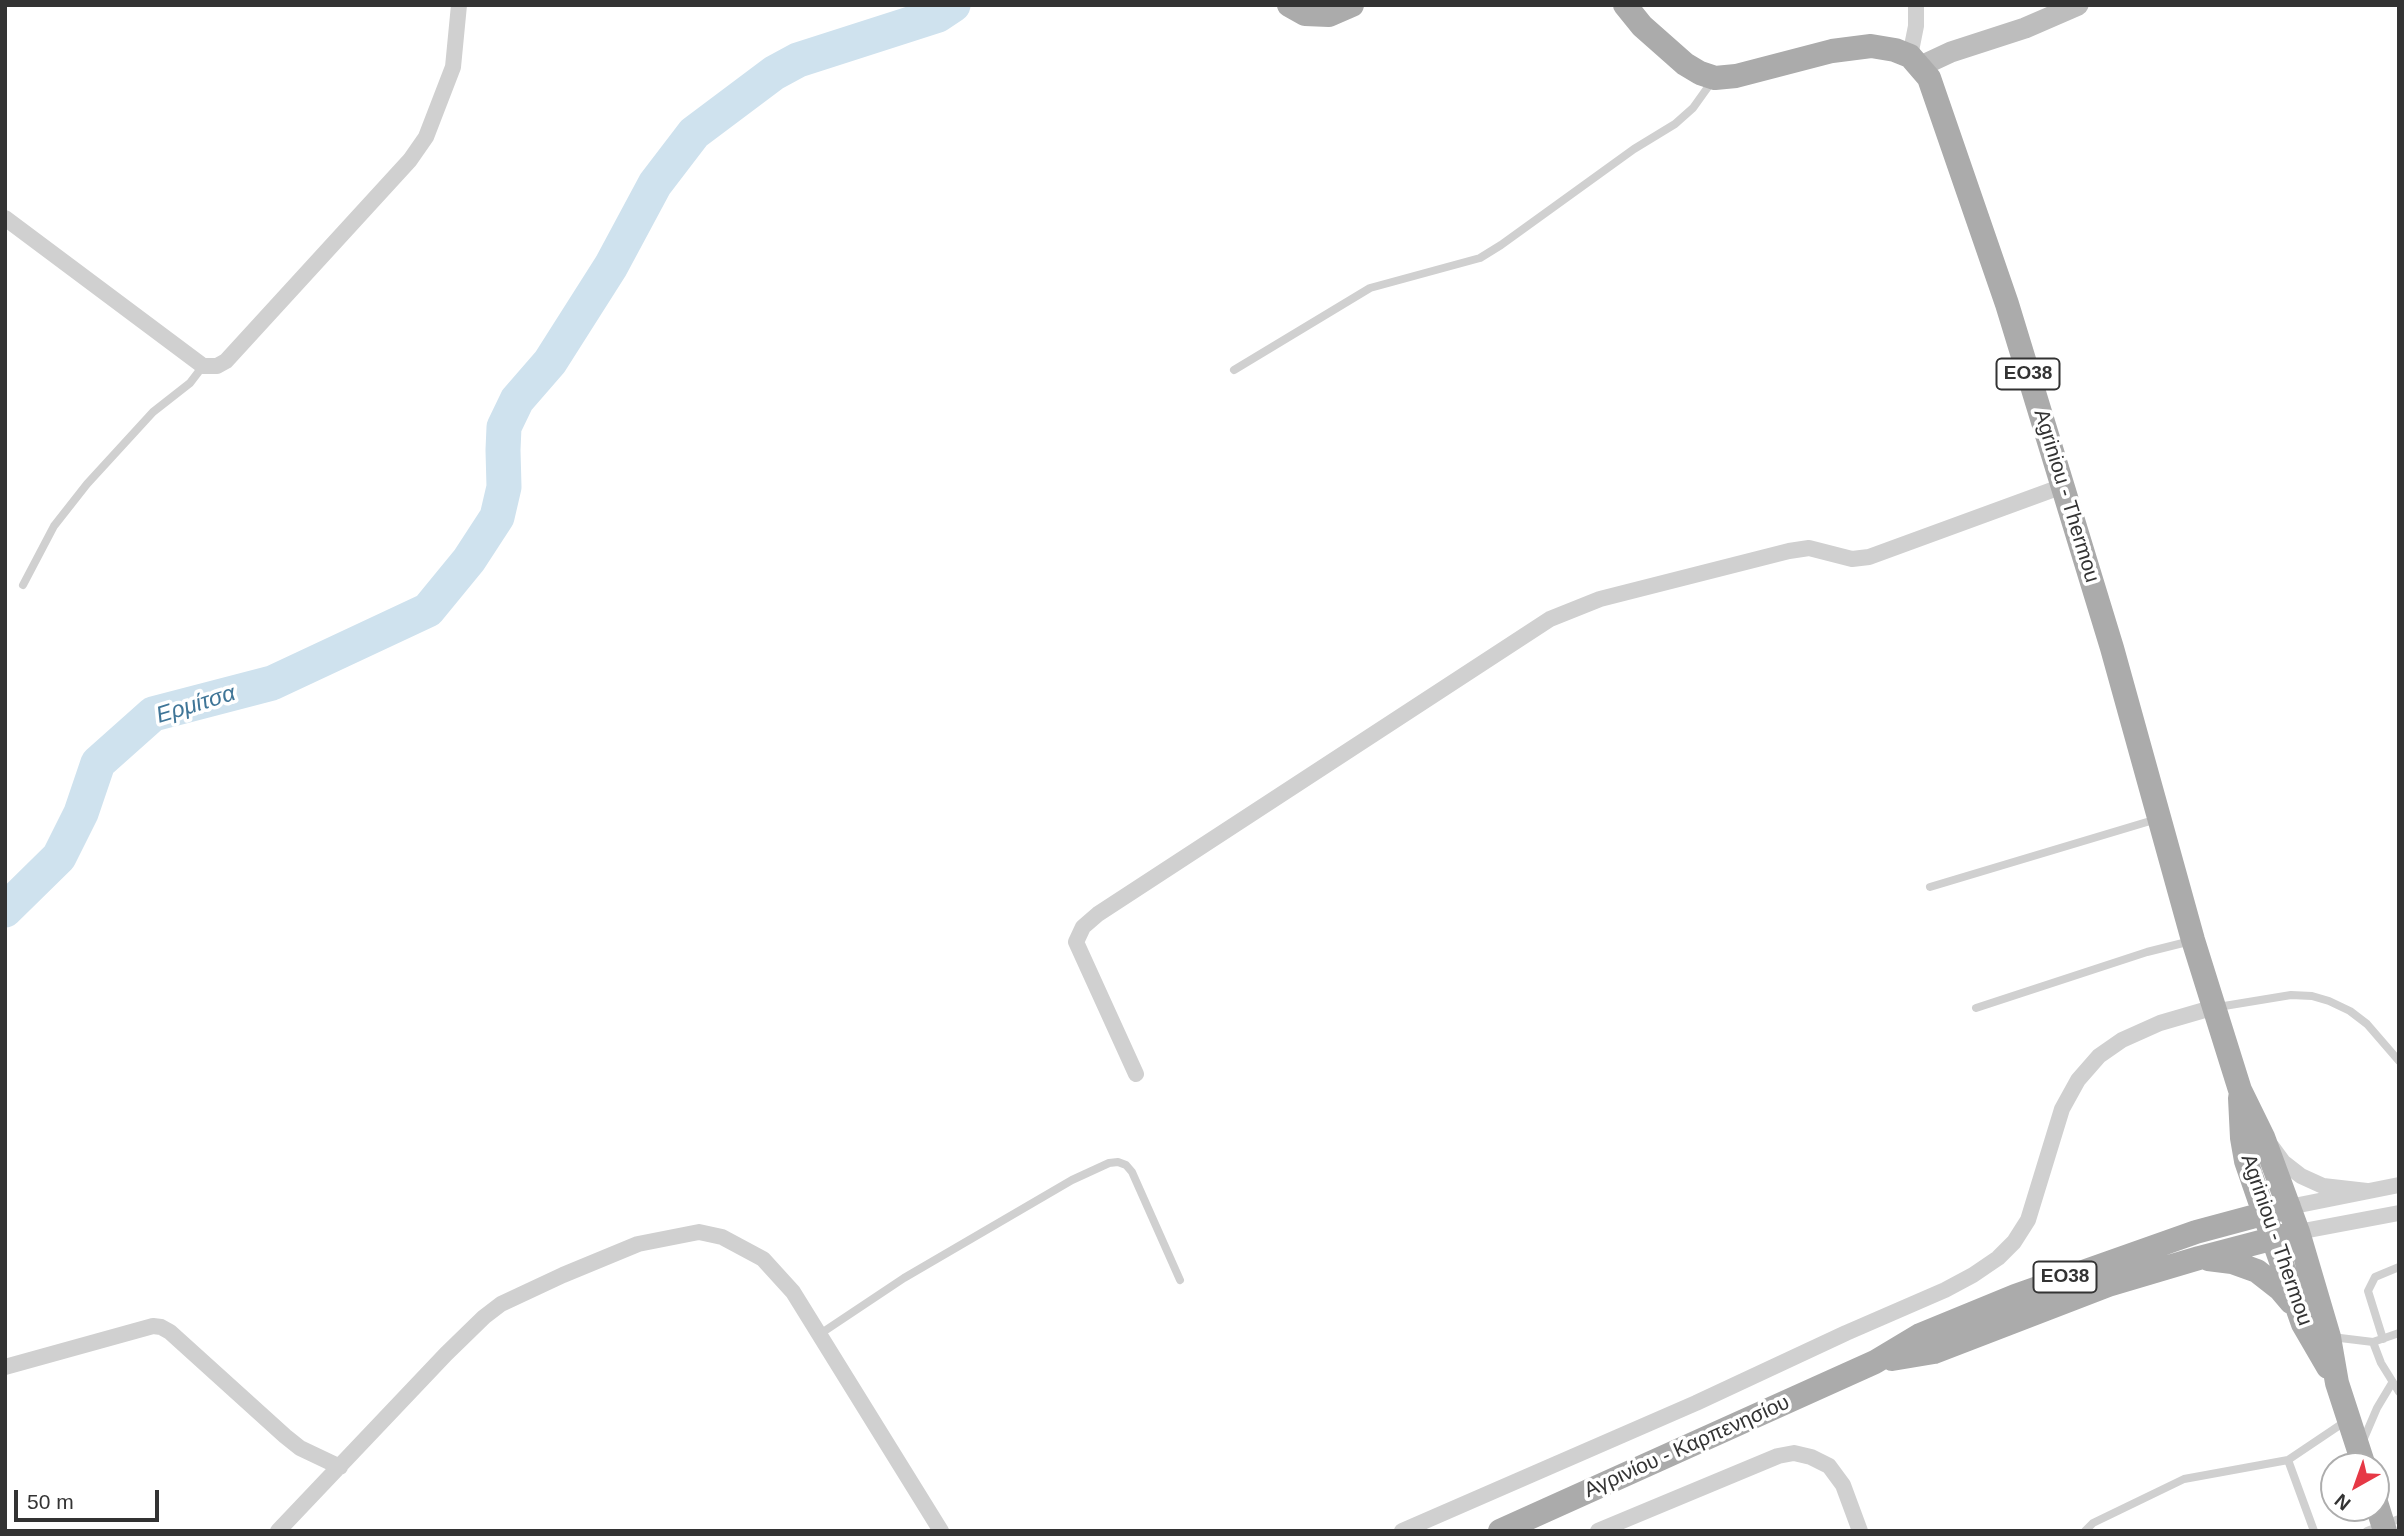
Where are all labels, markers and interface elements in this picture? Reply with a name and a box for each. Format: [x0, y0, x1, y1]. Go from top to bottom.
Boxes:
road number: ΕΟ38 [1996, 358, 2060, 390]
street label: Agriniou - Thermou [2028, 406, 2104, 586]
water label: Ερμίτσα [153, 680, 239, 730]
street label: Agriniou - Thermou [2235, 1151, 2317, 1329]
road number: ΕΟ38 [2034, 1261, 2096, 1292]
street label: Αγρινίου - Καρπενησίου [1580, 1390, 1794, 1504]
north arrow [2320, 1452, 2390, 1522]
scale bar [18, 1476, 163, 1520]
text: N [2330, 1489, 2354, 1514]
text: 50 m [27, 1490, 74, 1513]

